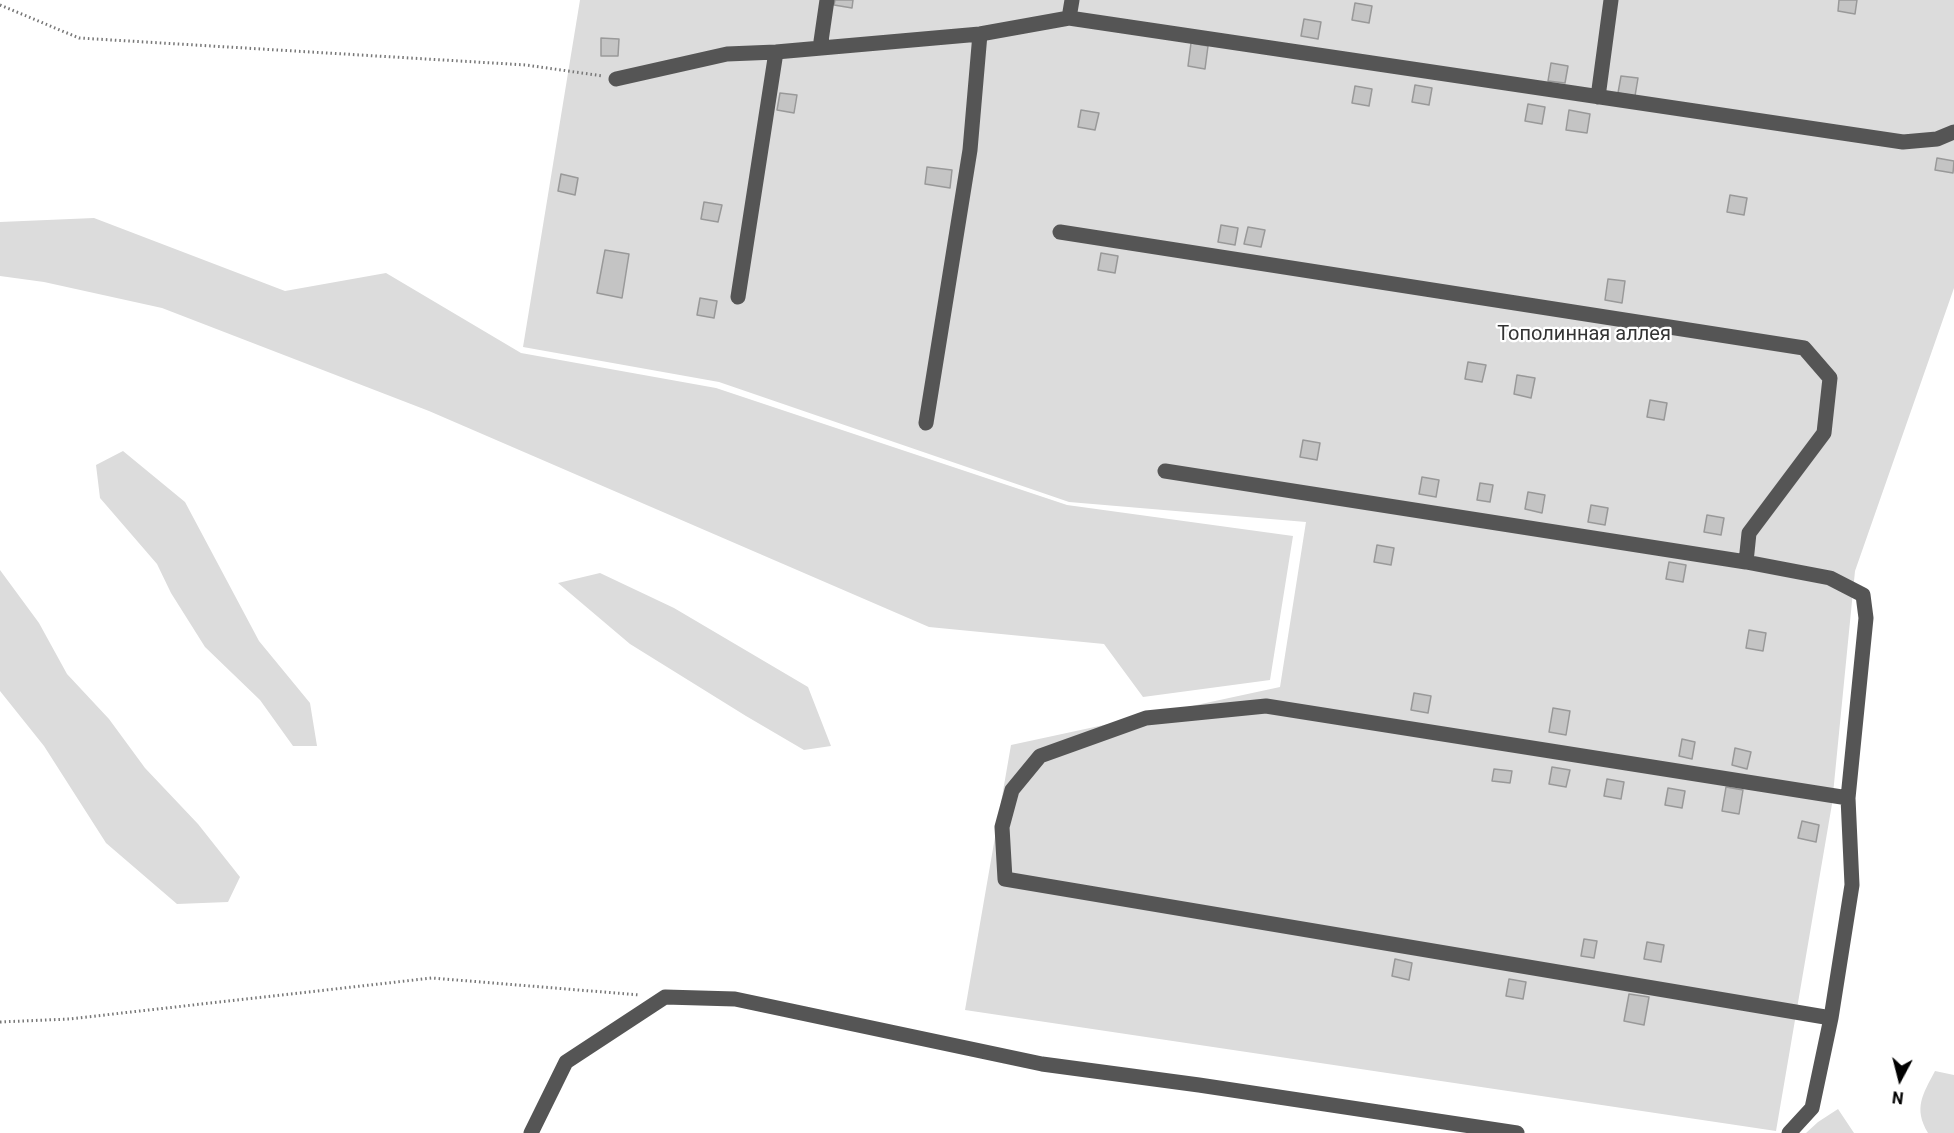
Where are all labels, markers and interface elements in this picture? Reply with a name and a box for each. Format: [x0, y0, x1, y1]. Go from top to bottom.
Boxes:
park label: Тополинная аллея [1497, 323, 1671, 347]
north arrow [1870, 1049, 1930, 1109]
text: N [1891, 1087, 1905, 1107]

